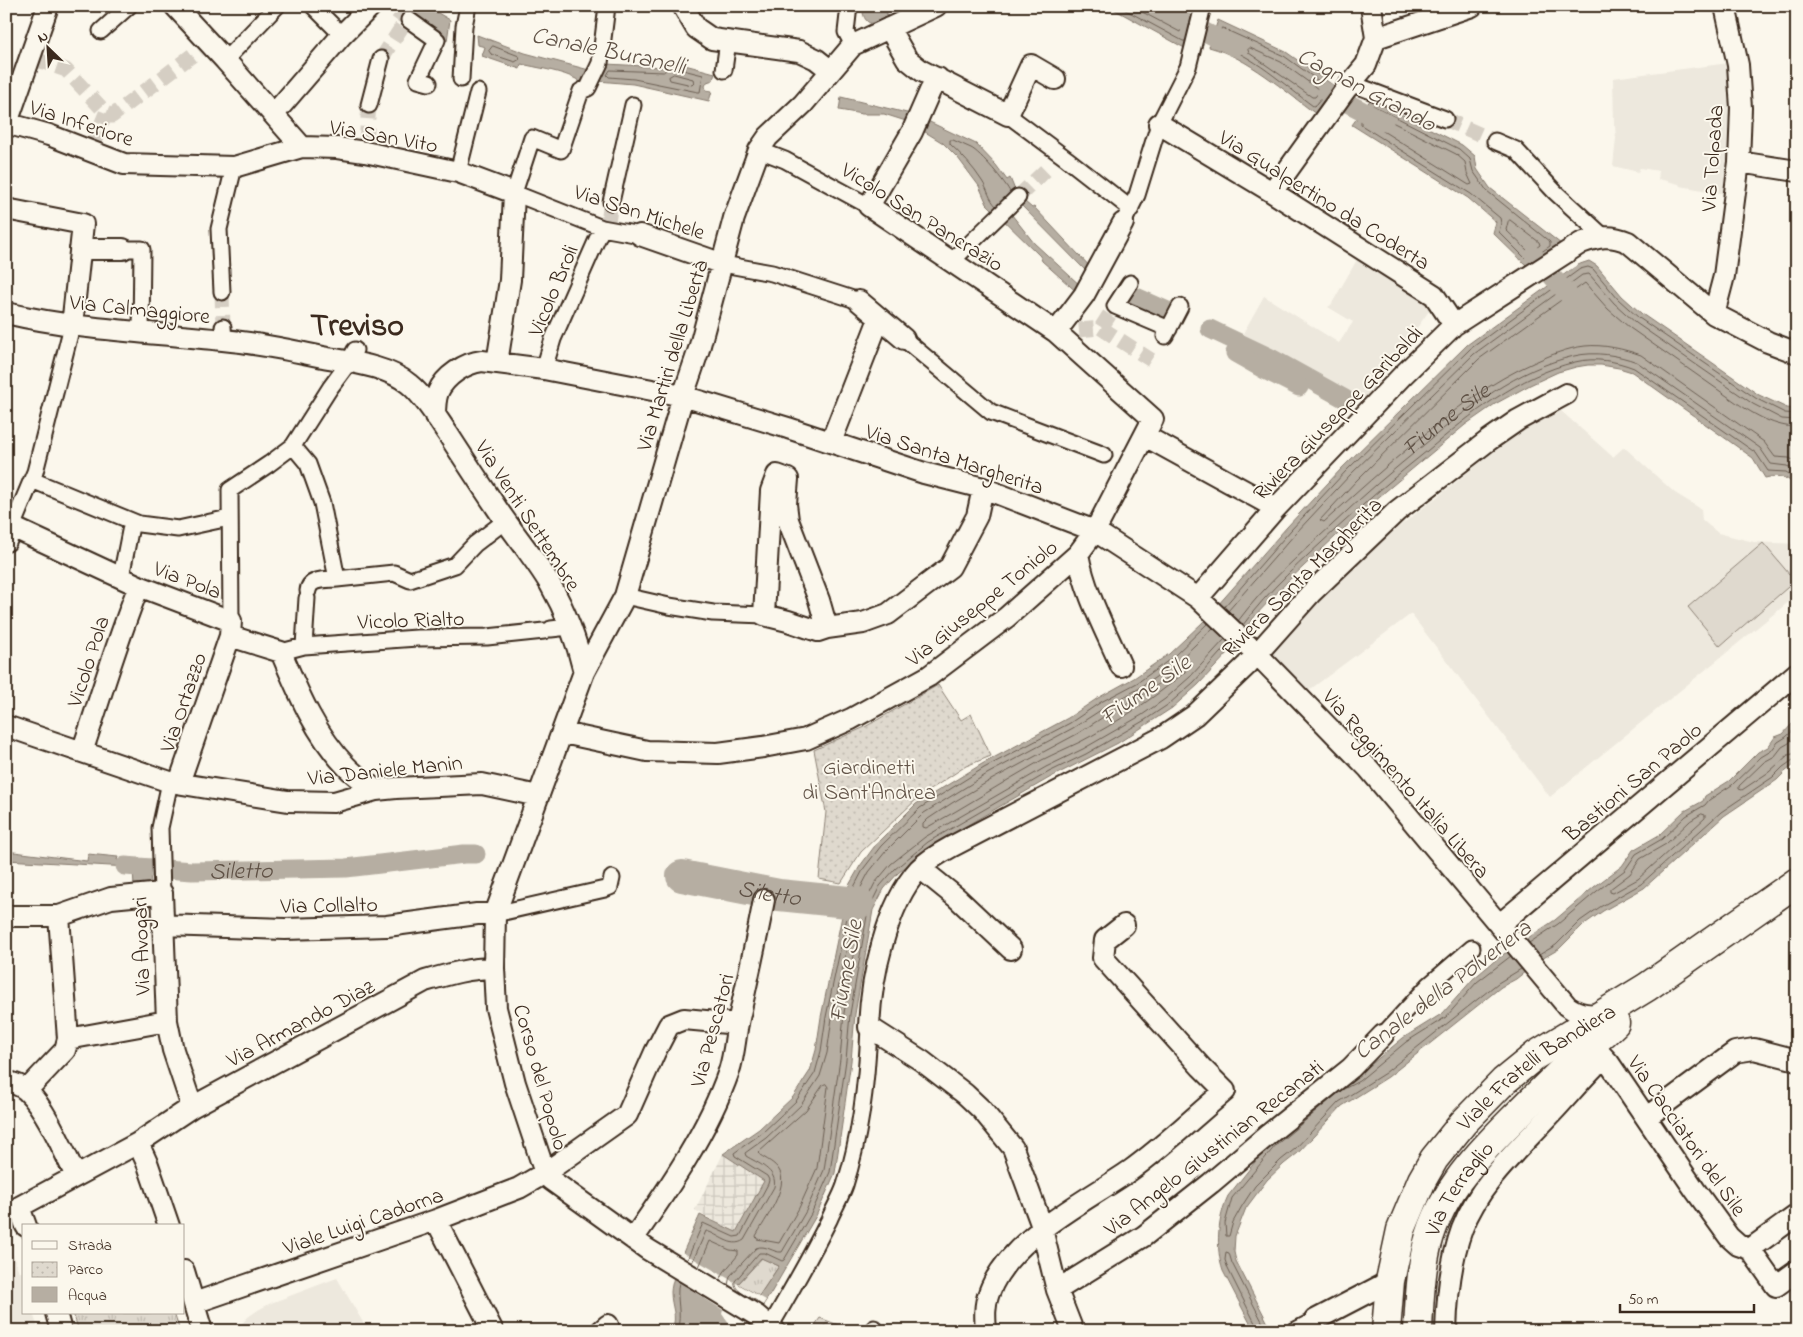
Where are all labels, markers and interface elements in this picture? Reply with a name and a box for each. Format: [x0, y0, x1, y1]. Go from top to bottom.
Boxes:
water label: Canale Buranelli [528, 19, 691, 86]
north arrow [22, 22, 72, 72]
text: N [34, 26, 52, 49]
water label: Cagnan Grando [1290, 40, 1443, 143]
street label: Via Inferiore [24, 93, 137, 157]
street label: Via Tolpada [1694, 104, 1734, 214]
street label: Via San Vito [326, 113, 440, 163]
street label: Via Gualpertino da Coderta [1211, 123, 1435, 280]
street label: Vicolo San Pancrazio [833, 155, 1009, 281]
street label: Via San Michele [568, 177, 709, 250]
street label: Vicolo Broli [521, 240, 588, 343]
street label: Via Martiri della Libertà [629, 256, 718, 456]
street label: Via Calmaggiore [67, 288, 212, 335]
district label: Treviso [310, 304, 404, 351]
street label: Riviera Giuseppe Garibaldi [1247, 319, 1432, 509]
water label: Fiume Sile [1396, 375, 1499, 466]
street label: Via Santa Margherita [859, 417, 1047, 506]
street label: Via Venti Settembre [465, 434, 588, 599]
street label: Riviera Santa Margherita [1216, 491, 1391, 666]
street label: Via Giuseppe Toniolo [899, 533, 1066, 676]
street label: Via Pola [147, 554, 226, 609]
street label: Vicolo Rialto [356, 604, 465, 640]
street label: Vicolo Pola [60, 612, 120, 713]
water label: Fiume Sile [1094, 646, 1200, 735]
street label: Via Ortazzo [153, 649, 217, 758]
street label: Via Reggimento Italia Libera [1312, 682, 1496, 888]
street label: Bastioni San Paolo [1557, 716, 1710, 852]
street label: Via Daniele Manin [305, 748, 464, 796]
park label: Giardinetti di Sant'Andrea [802, 753, 936, 810]
water label: Siletto [209, 854, 274, 891]
water label: Siletto [734, 872, 804, 917]
street label: Via Collalto [279, 890, 378, 924]
street label: Via Avogari [125, 896, 162, 997]
water label: Canale della Polveriera [1347, 912, 1541, 1070]
water label: Fiume Sile [821, 916, 874, 1025]
street label: Via Pescatori [683, 970, 744, 1092]
street label: Via Armando Diaz [221, 972, 382, 1078]
street label: Viale Fratelli Bandiera [1450, 997, 1623, 1140]
street label: Corso del Popolo [503, 1001, 575, 1155]
street label: Via Cacciatori del Sile [1617, 1049, 1753, 1224]
street label: Via Angelo Giustinian Recanati [1097, 1053, 1332, 1247]
street label: Via Terraglio [1418, 1135, 1503, 1242]
street label: Viale Luigi Cadorna [279, 1180, 449, 1267]
legend [22, 1224, 185, 1314]
text: Strada [68, 1235, 112, 1257]
text: Parco [68, 1259, 103, 1281]
scale bar [1620, 1282, 1754, 1314]
text: Acqua [68, 1285, 107, 1307]
text: 50 m [1628, 1289, 1659, 1311]

